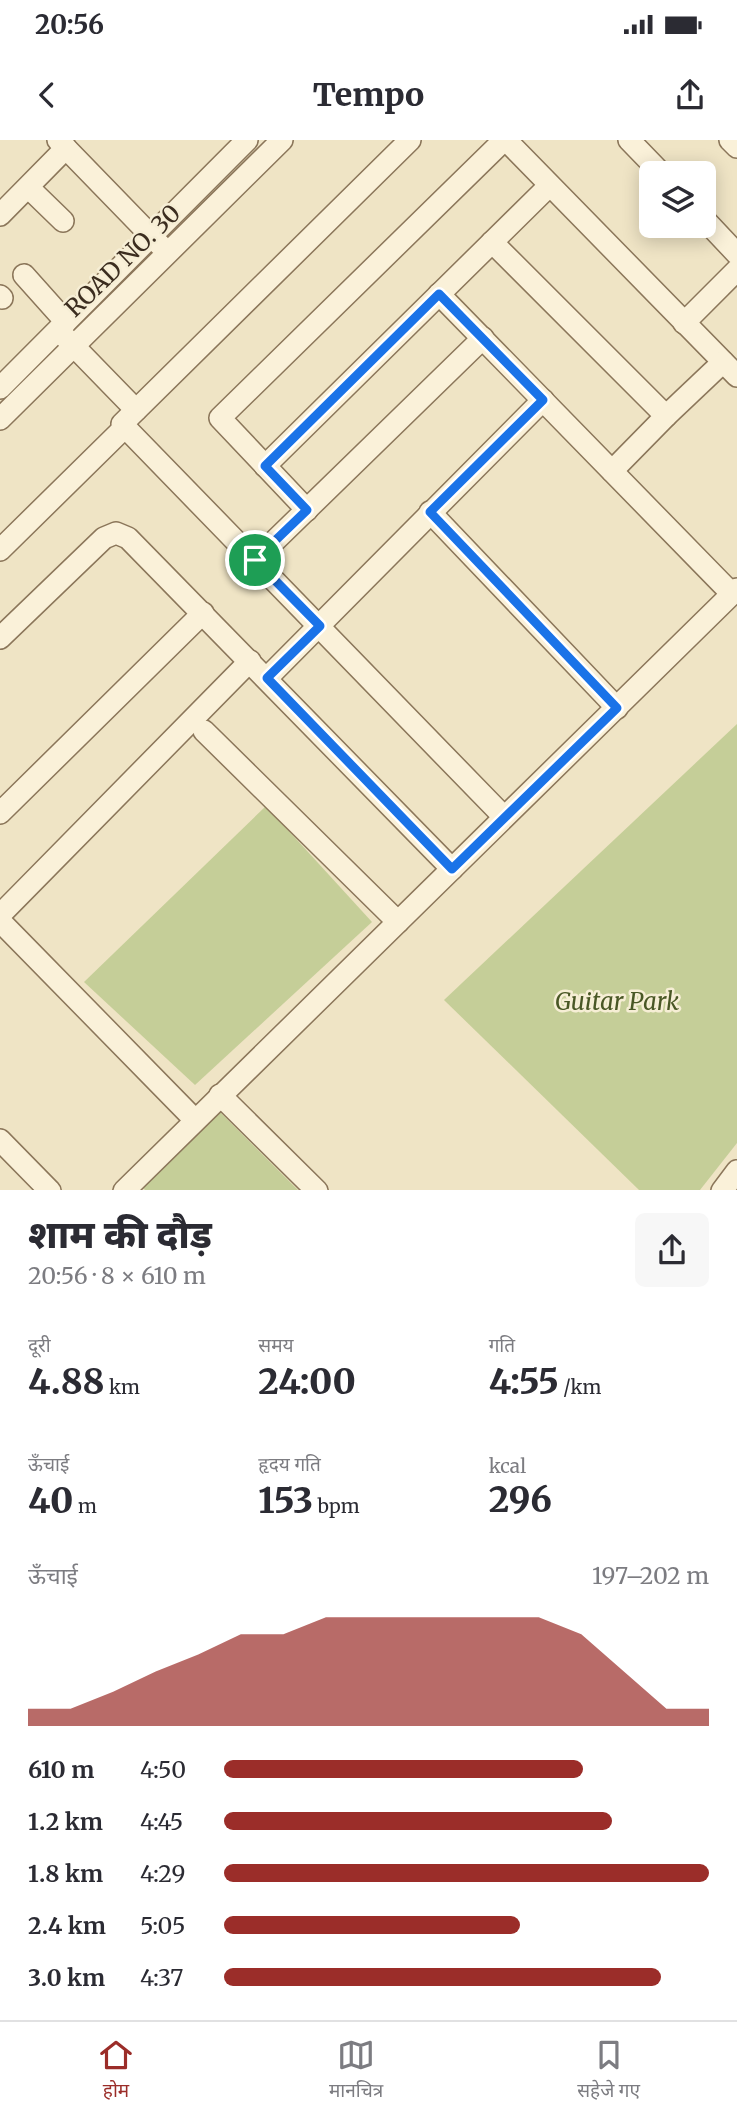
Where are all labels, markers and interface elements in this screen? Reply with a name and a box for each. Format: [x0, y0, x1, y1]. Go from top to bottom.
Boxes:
text: 20:56 [35, 8, 104, 41]
text: Tempo [313, 75, 424, 115]
icon: back [28, 76, 66, 114]
icon: share [671, 76, 709, 114]
map controls [639, 161, 716, 238]
button: layers [639, 161, 716, 238]
street label: ROAD NO. 30 [58, 198, 187, 324]
pin [225, 530, 285, 590]
icon: arrive [236, 541, 274, 579]
park label: Guitar Park [555, 986, 679, 1017]
text: शाम की दौड़ [28, 1211, 212, 1258]
button: share [635, 1213, 709, 1287]
text: 20:56 · 8 × 610 m [28, 1261, 206, 1290]
text: दूरी [28, 1333, 51, 1357]
text: समय [258, 1333, 294, 1357]
text: गति [489, 1333, 515, 1357]
text: 4.88 [28, 1360, 104, 1404]
text: 24:00 [258, 1360, 356, 1404]
text: 4:55 [489, 1360, 559, 1404]
text: km [104, 1375, 140, 1399]
text: /km [559, 1375, 601, 1399]
text: ऊँचाई [28, 1452, 69, 1476]
text: हृदय गति [258, 1452, 321, 1476]
text: kcal [489, 1454, 526, 1478]
text: 296 [489, 1478, 552, 1522]
text: 40 [28, 1479, 73, 1523]
text: 153 [258, 1479, 313, 1523]
text: m [73, 1494, 97, 1518]
text: bpm [313, 1494, 360, 1518]
text: ऊँचाई [28, 1561, 78, 1590]
text: 197–202 m [592, 1561, 709, 1590]
text: 610 m [28, 1755, 94, 1784]
text: 4:50 [140, 1755, 186, 1784]
text: 1.2 km [28, 1807, 103, 1836]
text: 4:45 [140, 1807, 183, 1836]
text: 1.8 km [28, 1859, 103, 1888]
text: 4:29 [140, 1859, 185, 1888]
text: 2.4 km [28, 1911, 106, 1940]
text: 5:05 [140, 1911, 185, 1940]
text: 3.0 km [28, 1963, 105, 1992]
text: 4:37 [140, 1963, 183, 1992]
tab: होम [97, 2036, 135, 2105]
tab: मानचित्र [329, 2036, 383, 2105]
tab: सहेजे गए [577, 2036, 640, 2105]

